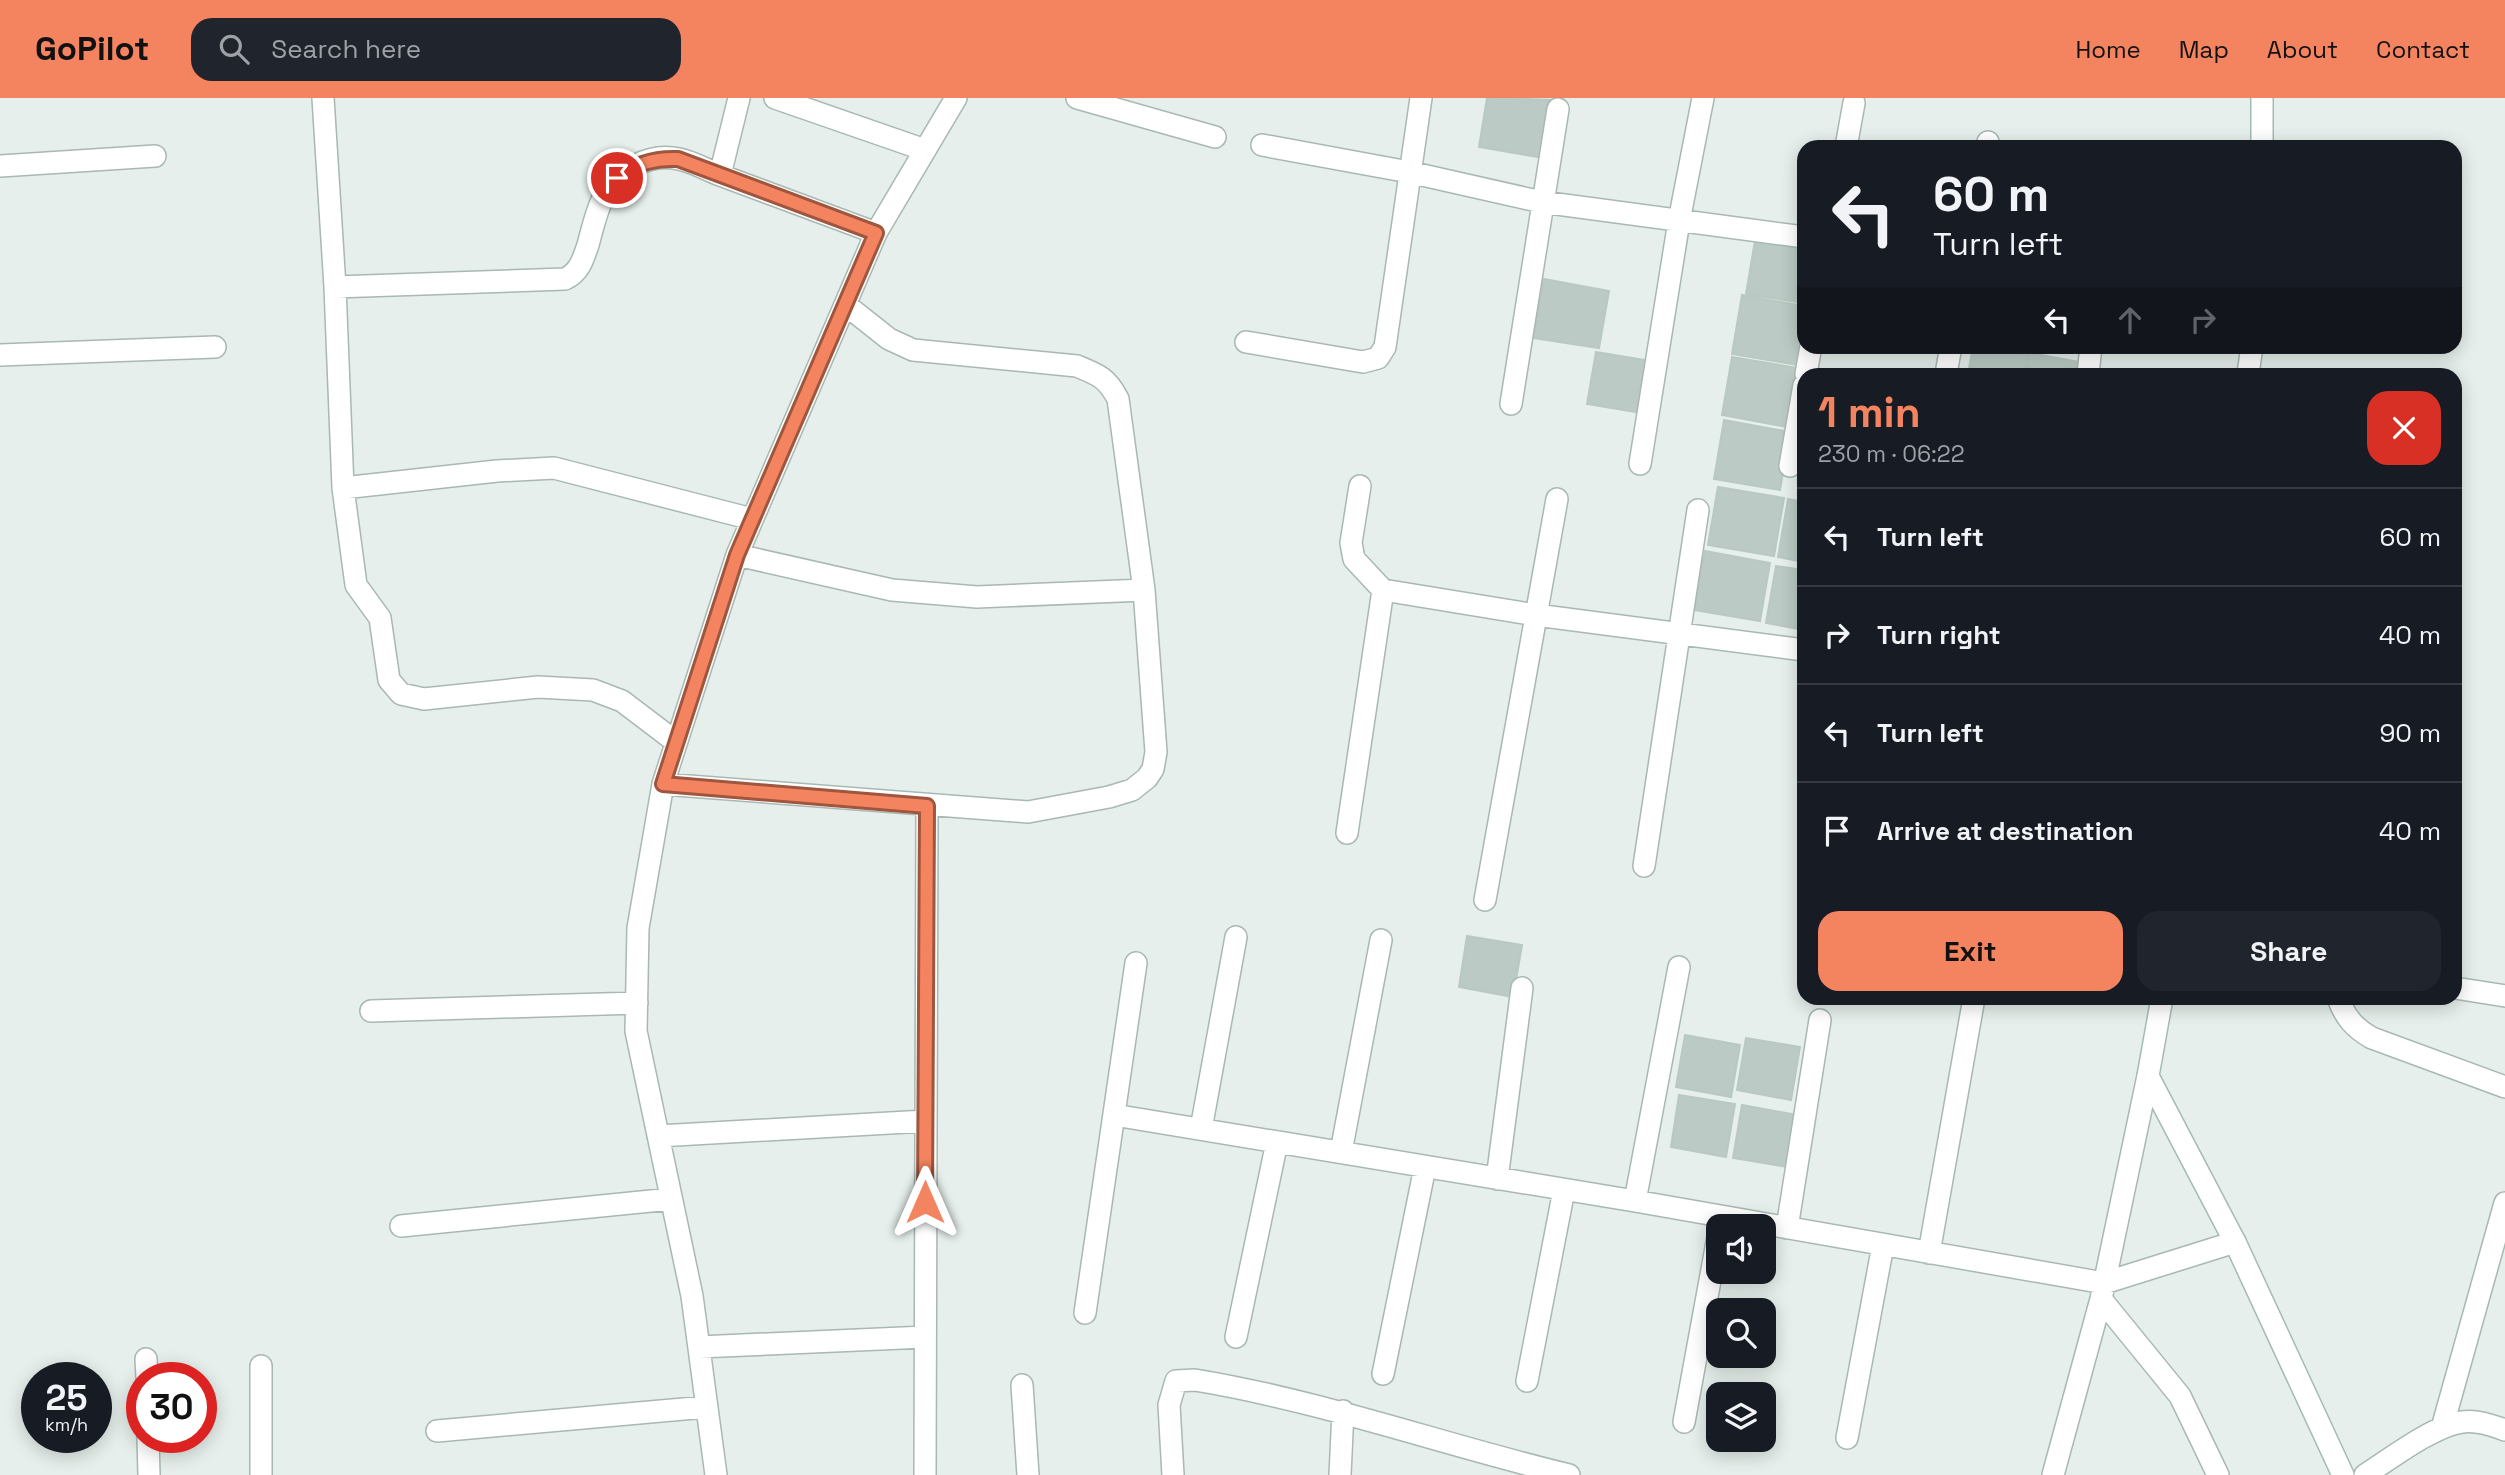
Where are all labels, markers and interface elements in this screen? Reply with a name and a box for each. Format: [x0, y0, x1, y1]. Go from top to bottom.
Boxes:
search box [191, 18, 681, 81]
text: GoPilot [35, 28, 149, 70]
icon: search [215, 30, 253, 68]
text: Search here [271, 32, 421, 66]
text: Home [2075, 34, 2141, 65]
text: Map [2179, 34, 2229, 65]
text: About [2267, 34, 2338, 65]
text: Contact [2376, 34, 2470, 65]
pin [587, 148, 647, 208]
icon: arrive [598, 159, 636, 197]
text: 60 m [1933, 163, 2049, 225]
icon: left [1818, 168, 1909, 259]
text: Turn left [1933, 224, 2063, 264]
icon: left [2038, 301, 2076, 339]
icon: ahead [2111, 301, 2149, 339]
icon: right [2184, 301, 2222, 339]
text: 1 min [1818, 386, 1921, 439]
button: close [2367, 391, 2441, 465]
text: 230 m · 06:22 [1818, 439, 1965, 469]
icon: left [1818, 518, 1856, 556]
text: Turn left [1877, 520, 1984, 554]
text: 60 m [2379, 520, 2441, 554]
icon: right [1818, 616, 1856, 654]
text: Turn right [1877, 618, 2001, 652]
text: 40 m [2379, 618, 2441, 652]
icon: left [1818, 714, 1856, 752]
text: Turn left [1877, 716, 1984, 750]
text: 90 m [2379, 716, 2441, 750]
icon: arrive [1818, 812, 1856, 850]
text: Arrive at destination [1877, 814, 2134, 848]
text: 40 m [2379, 814, 2441, 848]
button: Exit [1818, 911, 2123, 991]
button: Share [2137, 911, 2441, 991]
position arrow [888, 1165, 962, 1239]
map controls [1706, 1214, 1776, 1452]
button: sound [1706, 1214, 1776, 1284]
button: search [1706, 1298, 1776, 1368]
speed limit sign: 30 [126, 1362, 217, 1453]
text: 25 [46, 1376, 87, 1420]
button: layers [1706, 1382, 1776, 1452]
text: km/h [45, 1413, 88, 1436]

